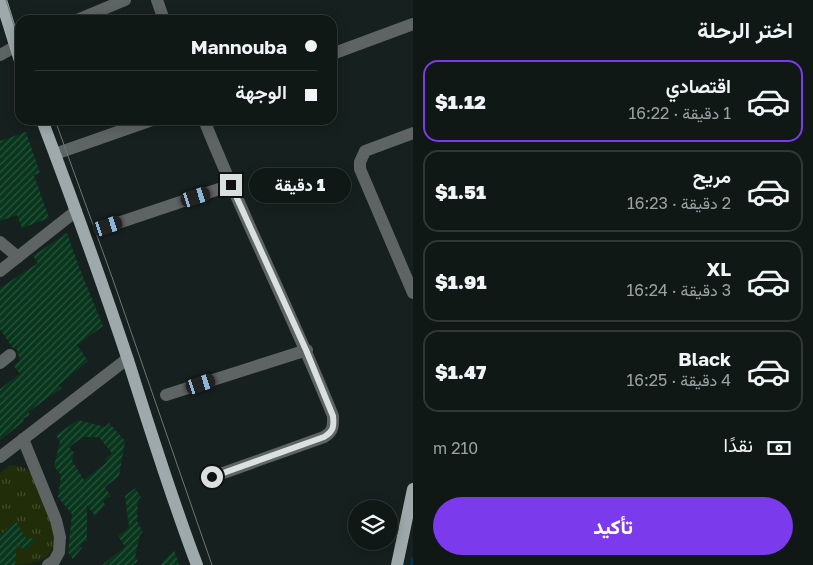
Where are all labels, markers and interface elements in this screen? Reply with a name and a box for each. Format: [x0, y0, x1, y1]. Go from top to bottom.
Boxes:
text: اختر الرحلة [697, 16, 793, 43]
text: Mannouba [191, 35, 287, 58]
text: اقتصادي [666, 74, 731, 97]
icon: car [746, 79, 791, 124]
text: الوجهة [235, 80, 287, 103]
text: $1.12 [435, 90, 486, 113]
text: 1 دقيقة · 16:22 [629, 103, 731, 123]
text: مريح [693, 164, 731, 187]
callout: 1 دقيقة [248, 168, 351, 202]
icon: car [746, 169, 791, 214]
route end [220, 174, 242, 196]
text: 1 دقيقة [275, 175, 325, 195]
text: $1.51 [435, 180, 486, 203]
car [179, 185, 212, 209]
text: 2 دقيقة · 16:23 [627, 193, 731, 213]
car [91, 214, 124, 238]
text: XL [706, 257, 731, 280]
icon: car [746, 259, 791, 304]
text: $1.91 [435, 270, 486, 293]
text: 3 دقيقة · 16:24 [627, 280, 731, 300]
text: Black [678, 347, 731, 370]
icon: car [746, 349, 791, 394]
text: $1.47 [435, 360, 487, 383]
text: 4 دقيقة · 16:25 [627, 370, 731, 390]
car [184, 372, 217, 396]
text: نقدًا [724, 433, 753, 456]
icon: cash [765, 434, 793, 462]
text: 210 m [433, 438, 478, 458]
route start [201, 466, 223, 488]
button: تأكيد [433, 497, 793, 555]
map controls [348, 500, 398, 550]
button: layers [348, 500, 398, 550]

